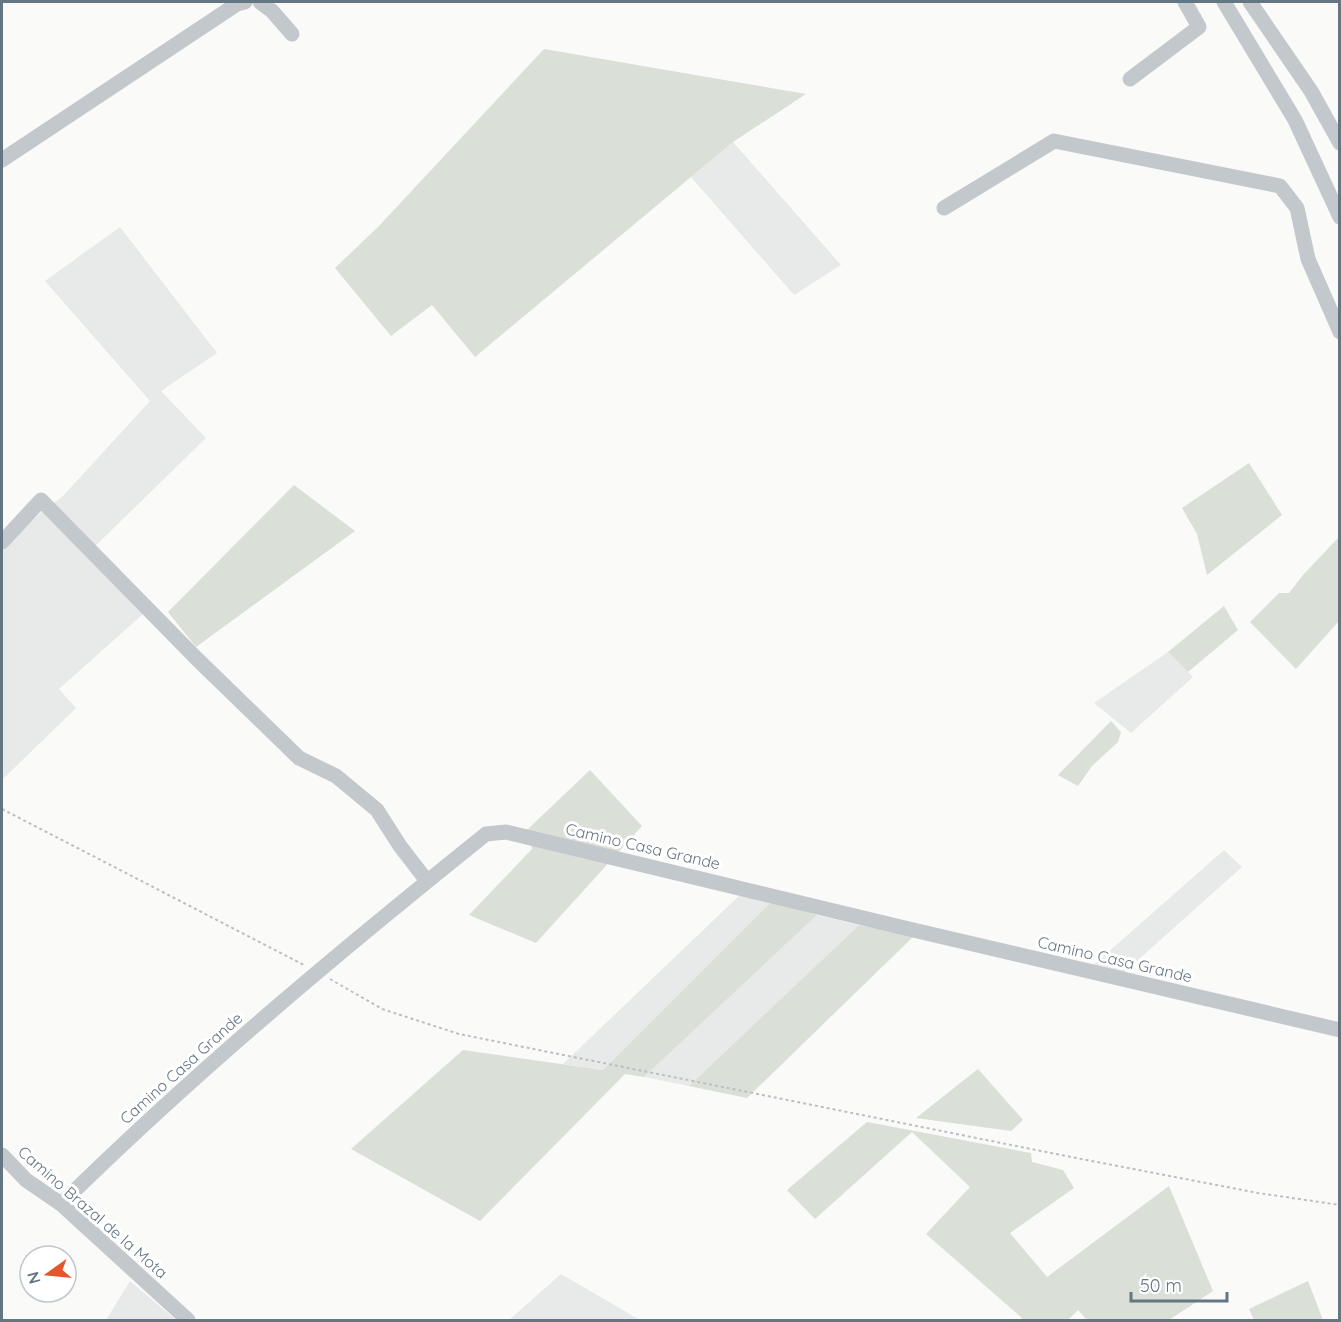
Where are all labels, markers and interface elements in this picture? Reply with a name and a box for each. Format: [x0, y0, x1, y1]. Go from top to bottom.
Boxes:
street label: Camino Casa Grande [564, 818, 722, 874]
street label: Camino Casa Grande [1036, 931, 1194, 987]
street label: Camino Casa Grande [116, 1008, 246, 1128]
street label: Camino Brazal de la Mota [14, 1142, 172, 1282]
north arrow [18, 1244, 78, 1304]
scale bar [1131, 1265, 1227, 1303]
text: N [22, 1270, 45, 1286]
text: 50 m [1140, 1274, 1182, 1297]

